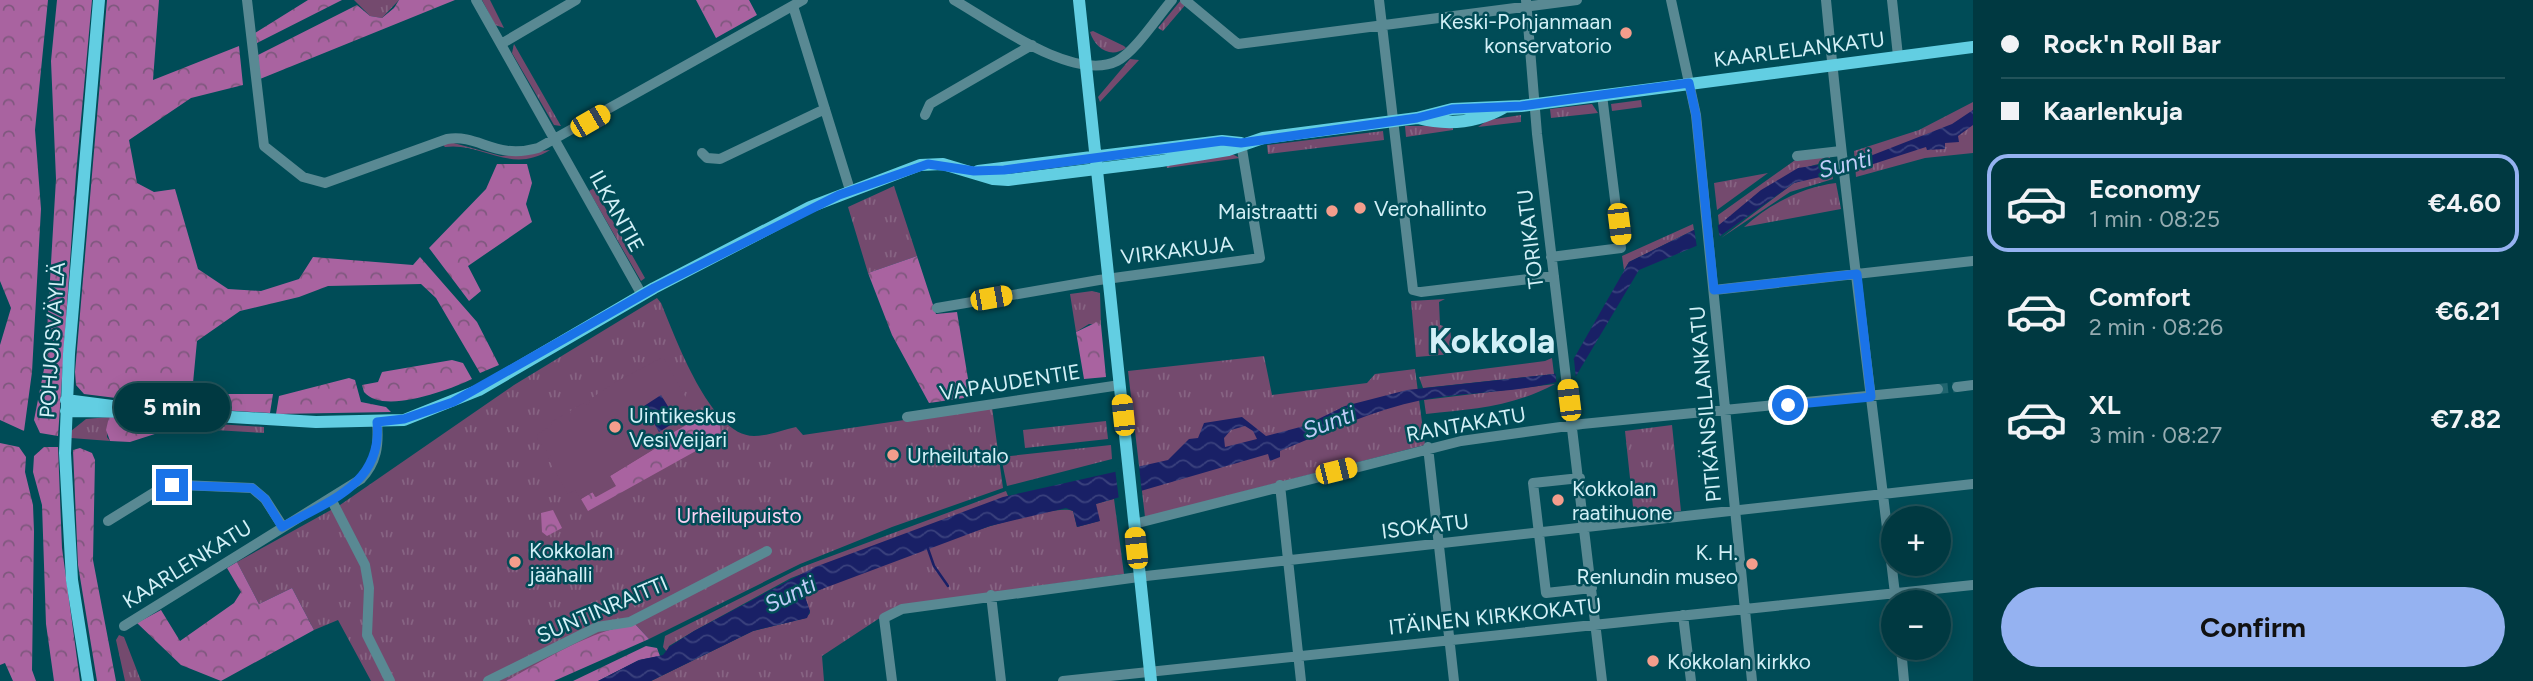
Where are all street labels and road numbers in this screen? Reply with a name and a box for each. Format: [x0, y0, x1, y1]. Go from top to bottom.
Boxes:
street label: KAARLELANKATU [1712, 26, 1886, 72]
street label: ILKANTIE [584, 166, 650, 256]
street label: TORIKATU [1512, 188, 1548, 290]
street label: VIRKAKUJA [1119, 231, 1235, 269]
street label: POHJOISVÄYLÄ [34, 261, 70, 419]
street label: PITKÄNSILLANKATU [1684, 305, 1726, 503]
street label: VAPAUDENTIE [938, 359, 1082, 405]
street label: RANTAKATU [1404, 401, 1528, 447]
street label: ISOKATU [1380, 508, 1470, 544]
street label: KAARLENKATU [118, 514, 256, 614]
street label: SUNTINRAITTI [533, 570, 671, 648]
street label: ITÄINEN KIRKKOKATU [1387, 592, 1603, 640]

